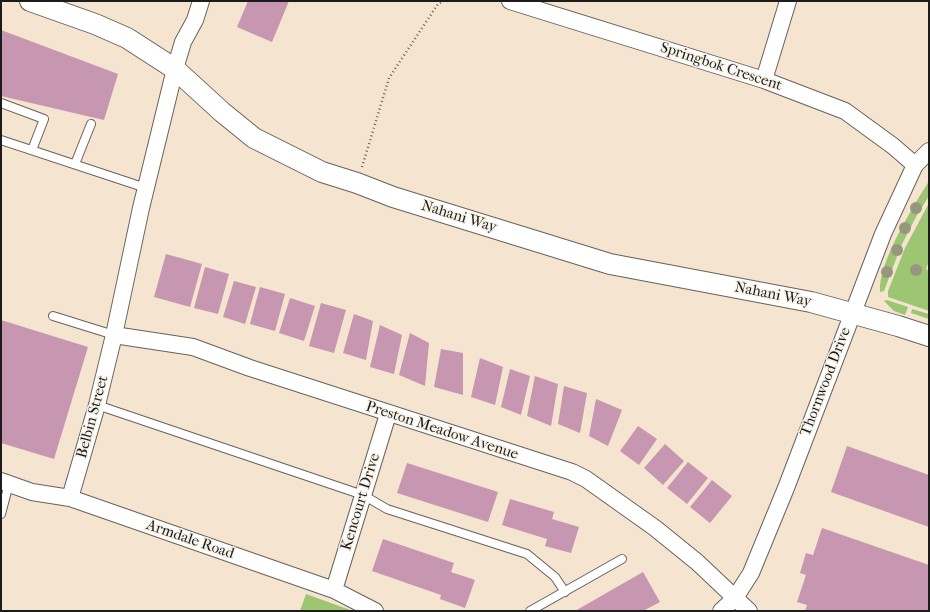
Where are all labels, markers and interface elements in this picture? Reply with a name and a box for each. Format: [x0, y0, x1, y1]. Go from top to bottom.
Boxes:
street label: Springbok Crescent [658, 39, 784, 95]
street label: Nahani Way [419, 197, 499, 237]
street label: Nahani Way [733, 279, 813, 311]
street label: Thornwood Drive [797, 325, 855, 439]
street label: Belbin Street [73, 374, 113, 460]
street label: Preston Meadow Avenue [363, 398, 521, 464]
street label: Kencourt Drive [338, 451, 384, 553]
street label: Armdale Road [144, 517, 236, 563]

